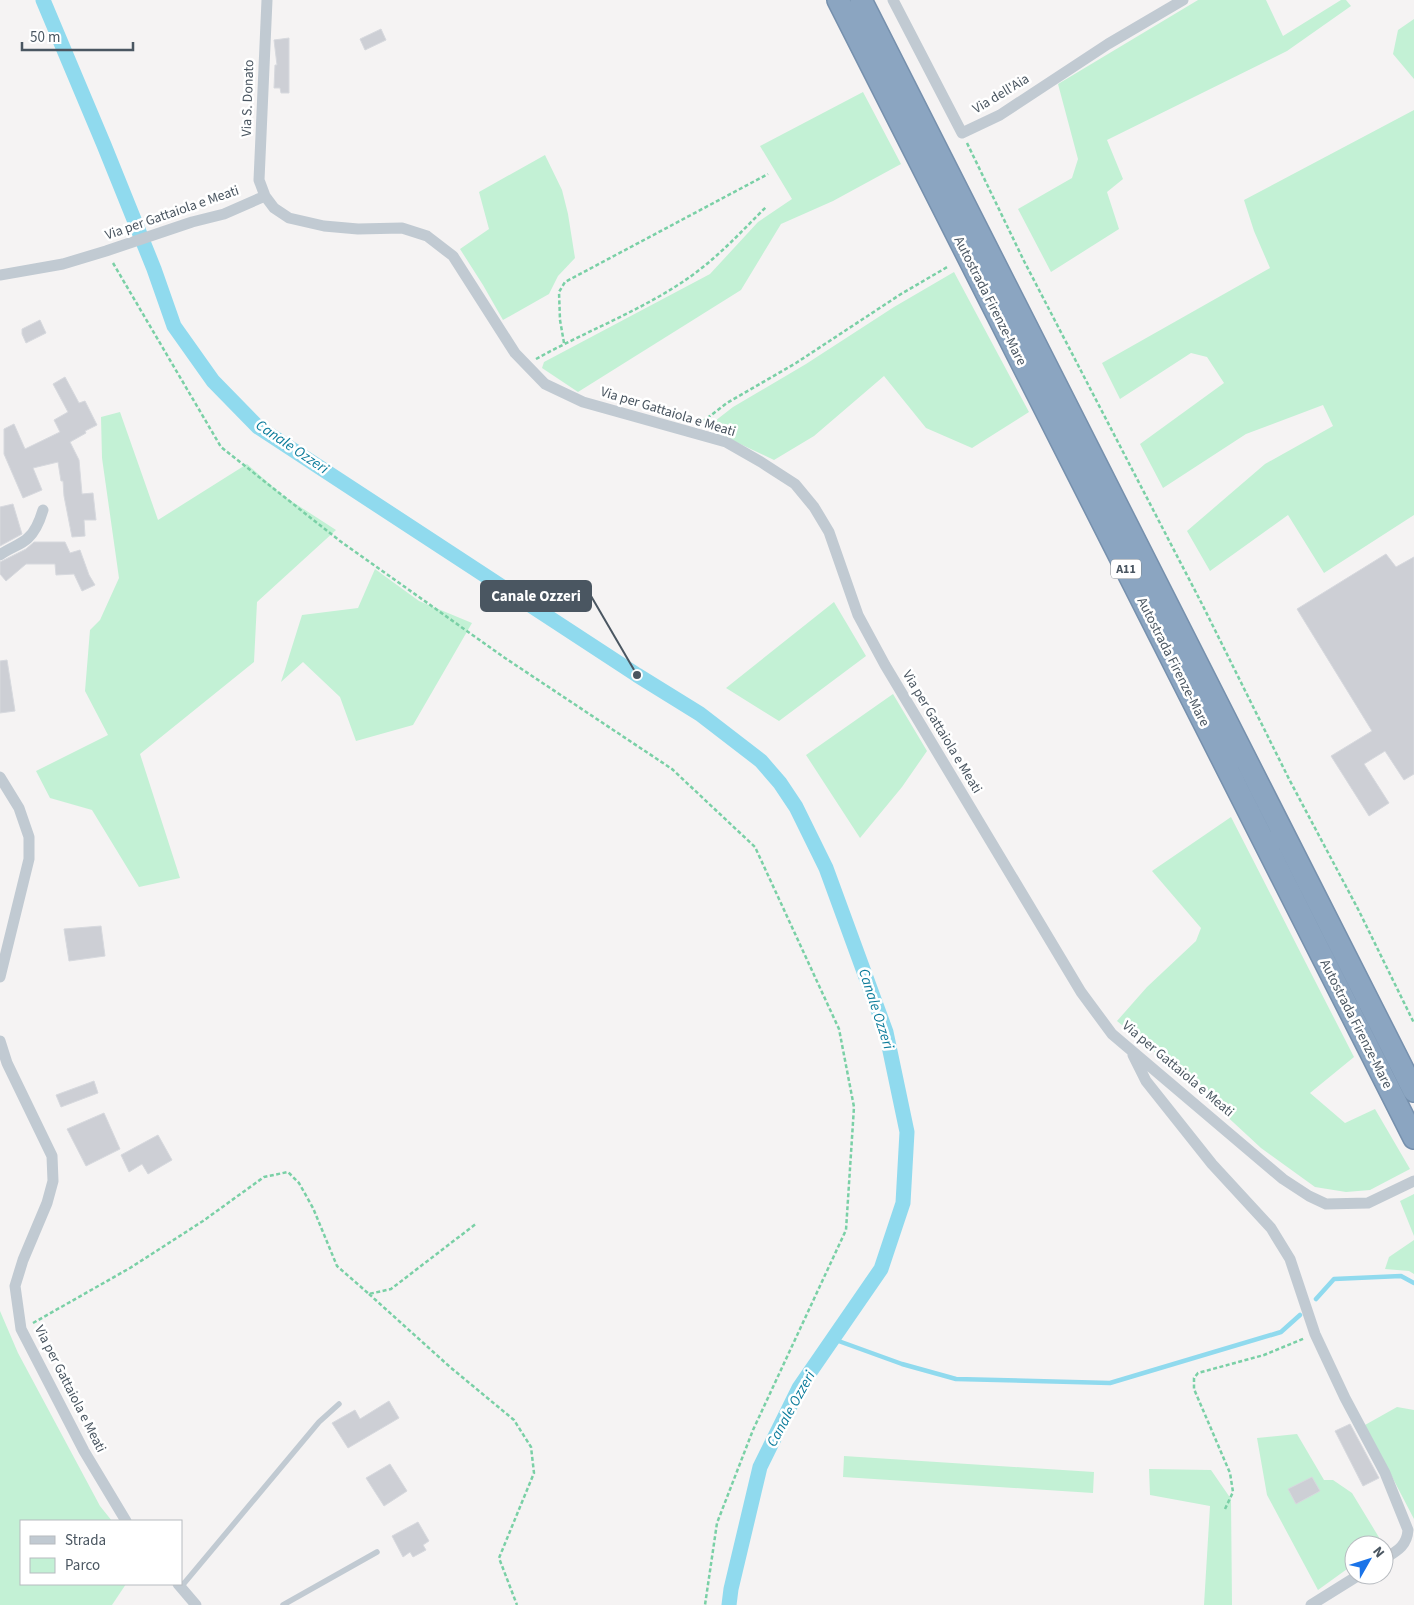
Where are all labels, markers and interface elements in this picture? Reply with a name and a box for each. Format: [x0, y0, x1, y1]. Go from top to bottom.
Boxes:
scale bar [22, 20, 134, 52]
text: 50 m [30, 27, 60, 48]
street label: Via S. Donato [237, 59, 259, 137]
street label: Via dell'Aia [969, 69, 1033, 119]
street label: Via per Gattaiola e Meati [102, 181, 242, 245]
street label: Autostrada Firenze-Mare [949, 233, 1031, 369]
street label: Via per Gattaiola e Meati [598, 382, 738, 442]
water label: Canale Ozzeri [251, 415, 333, 479]
road number: A11 [1111, 560, 1141, 578]
callout: Canale Ozzeri [481, 581, 591, 611]
text: Canale Ozzeri [491, 586, 581, 607]
street label: Autostrada Firenze-Mare [1132, 594, 1214, 730]
street label: Via per Gattaiola e Meati [897, 667, 987, 797]
street label: Autostrada Firenze-Mare [1315, 956, 1397, 1092]
water label: Canale Ozzeri [853, 966, 899, 1052]
street label: Via per Gattaiola e Meati [1118, 1016, 1238, 1122]
street label: Via per Gattaiola e Meati [29, 1322, 111, 1456]
water label: Canale Ozzeri [762, 1367, 821, 1451]
legend [20, 1520, 182, 1585]
text: Strada [65, 1530, 106, 1551]
north arrow [1344, 1535, 1394, 1585]
text: N [1368, 1543, 1389, 1562]
text: Parco [65, 1555, 100, 1576]

